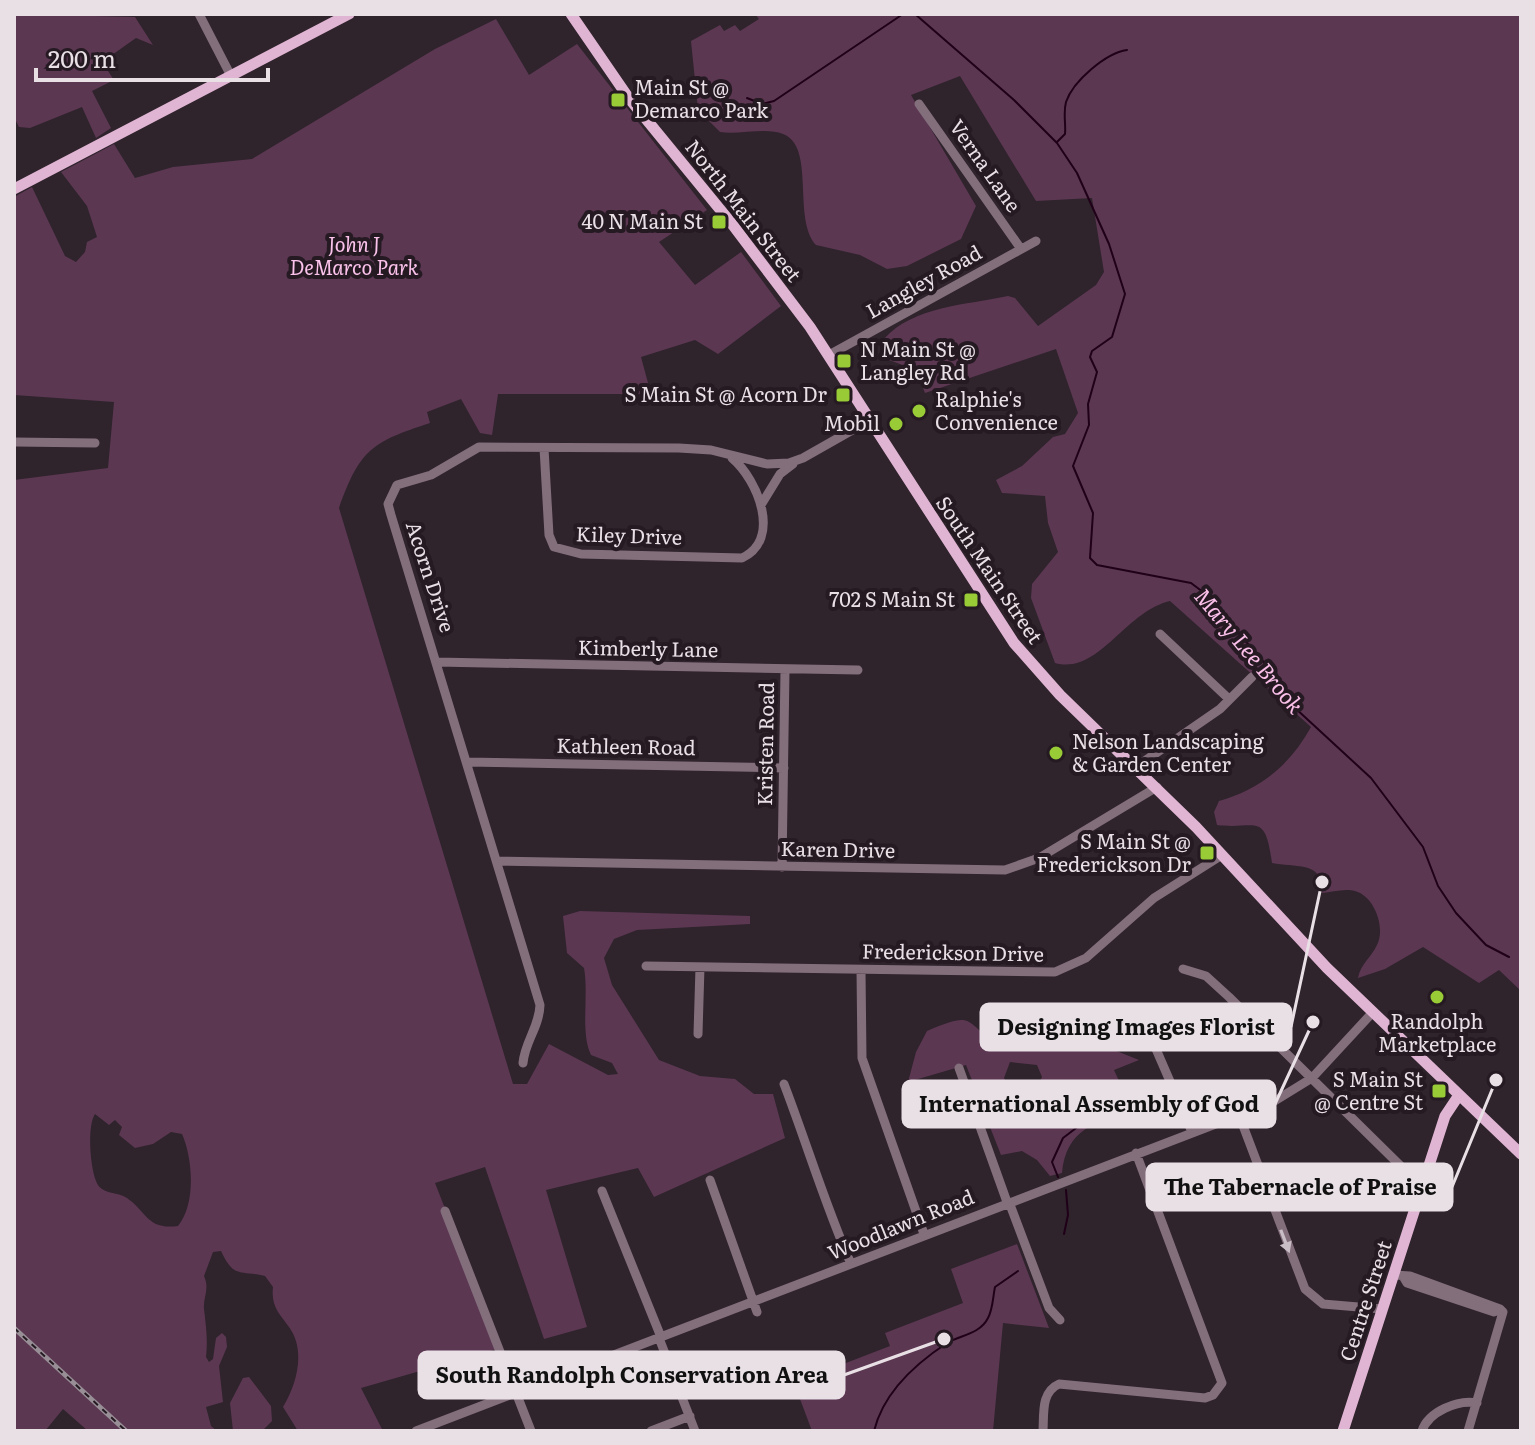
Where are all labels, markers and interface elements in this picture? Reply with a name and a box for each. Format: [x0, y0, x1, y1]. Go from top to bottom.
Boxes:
scale bar [36, 32, 268, 82]
text: 200 m [48, 40, 116, 75]
place label: Main St @ Demarco Park [634, 71, 769, 124]
marker: Main St @ Demarco Park [609, 91, 627, 109]
street label: Verna Lane [944, 112, 1030, 217]
street label: North Main Street [679, 132, 810, 287]
place label: 40 N Main St [582, 205, 703, 235]
marker: 40 N Main St [710, 213, 728, 231]
park label: John J DeMarco Park [289, 228, 419, 281]
street label: Langley Road [860, 236, 986, 324]
place label: N Main St @ Langley Rd [860, 333, 976, 386]
marker: N Main St @ Langley Rd [835, 352, 853, 370]
place label: S Main St @ Acorn Dr [624, 378, 828, 408]
place label: Ralphie's Convenience [935, 383, 1058, 436]
marker: S Main St @ Acorn Dr [834, 386, 852, 404]
marker: Ralphie's Convenience [910, 402, 928, 420]
place label: Mobil [824, 407, 880, 437]
marker: Mobil [887, 415, 905, 433]
street label: South Main Street [930, 489, 1051, 649]
street label: Acorn Drive [400, 517, 464, 636]
street label: Kiley Drive [575, 517, 683, 551]
water label: Mary Lee Brook [1188, 580, 1313, 720]
place label: 702 S Main St [829, 583, 955, 613]
marker: 702 S Main St [962, 591, 980, 609]
street label: Kimberly Lane [578, 631, 718, 663]
street label: Kristen Road [748, 682, 780, 806]
place label: Nelson Landscaping & Garden Center [1072, 725, 1265, 778]
street label: Kathleen Road [556, 729, 696, 761]
marker: Nelson Landscaping & Garden Center [1047, 744, 1065, 762]
place label: S Main St @ Frederickson Dr [1037, 825, 1192, 878]
street label: Karen Drive [780, 832, 896, 864]
marker: S Main St @ Frederickson Dr [1198, 844, 1216, 862]
street label: Frederickson Drive [862, 934, 1044, 968]
marker: Randolph Marketplace [1428, 988, 1446, 1006]
callout: Designing Images Florist [981, 1004, 1291, 1050]
place label: Randolph Marketplace [1378, 1005, 1496, 1058]
text: Designing Images Florist [997, 1009, 1275, 1042]
place label: S Main St @ Centre St [1314, 1063, 1423, 1116]
callout: International Assembly of God [903, 1081, 1275, 1127]
marker: S Main St @ Centre St [1430, 1082, 1448, 1100]
text: International Assembly of God [919, 1086, 1259, 1119]
callout: The Tabernacle of Praise [1147, 1164, 1452, 1210]
text: The Tabernacle of Praise [1163, 1169, 1437, 1202]
street label: Woodlawn Road [823, 1180, 978, 1266]
one-way arrow [1279, 1229, 1292, 1253]
street label: Centre Street [1330, 1236, 1398, 1365]
callout: South Randolph Conservation Area [419, 1352, 844, 1398]
text: South Randolph Conservation Area [436, 1357, 829, 1390]

